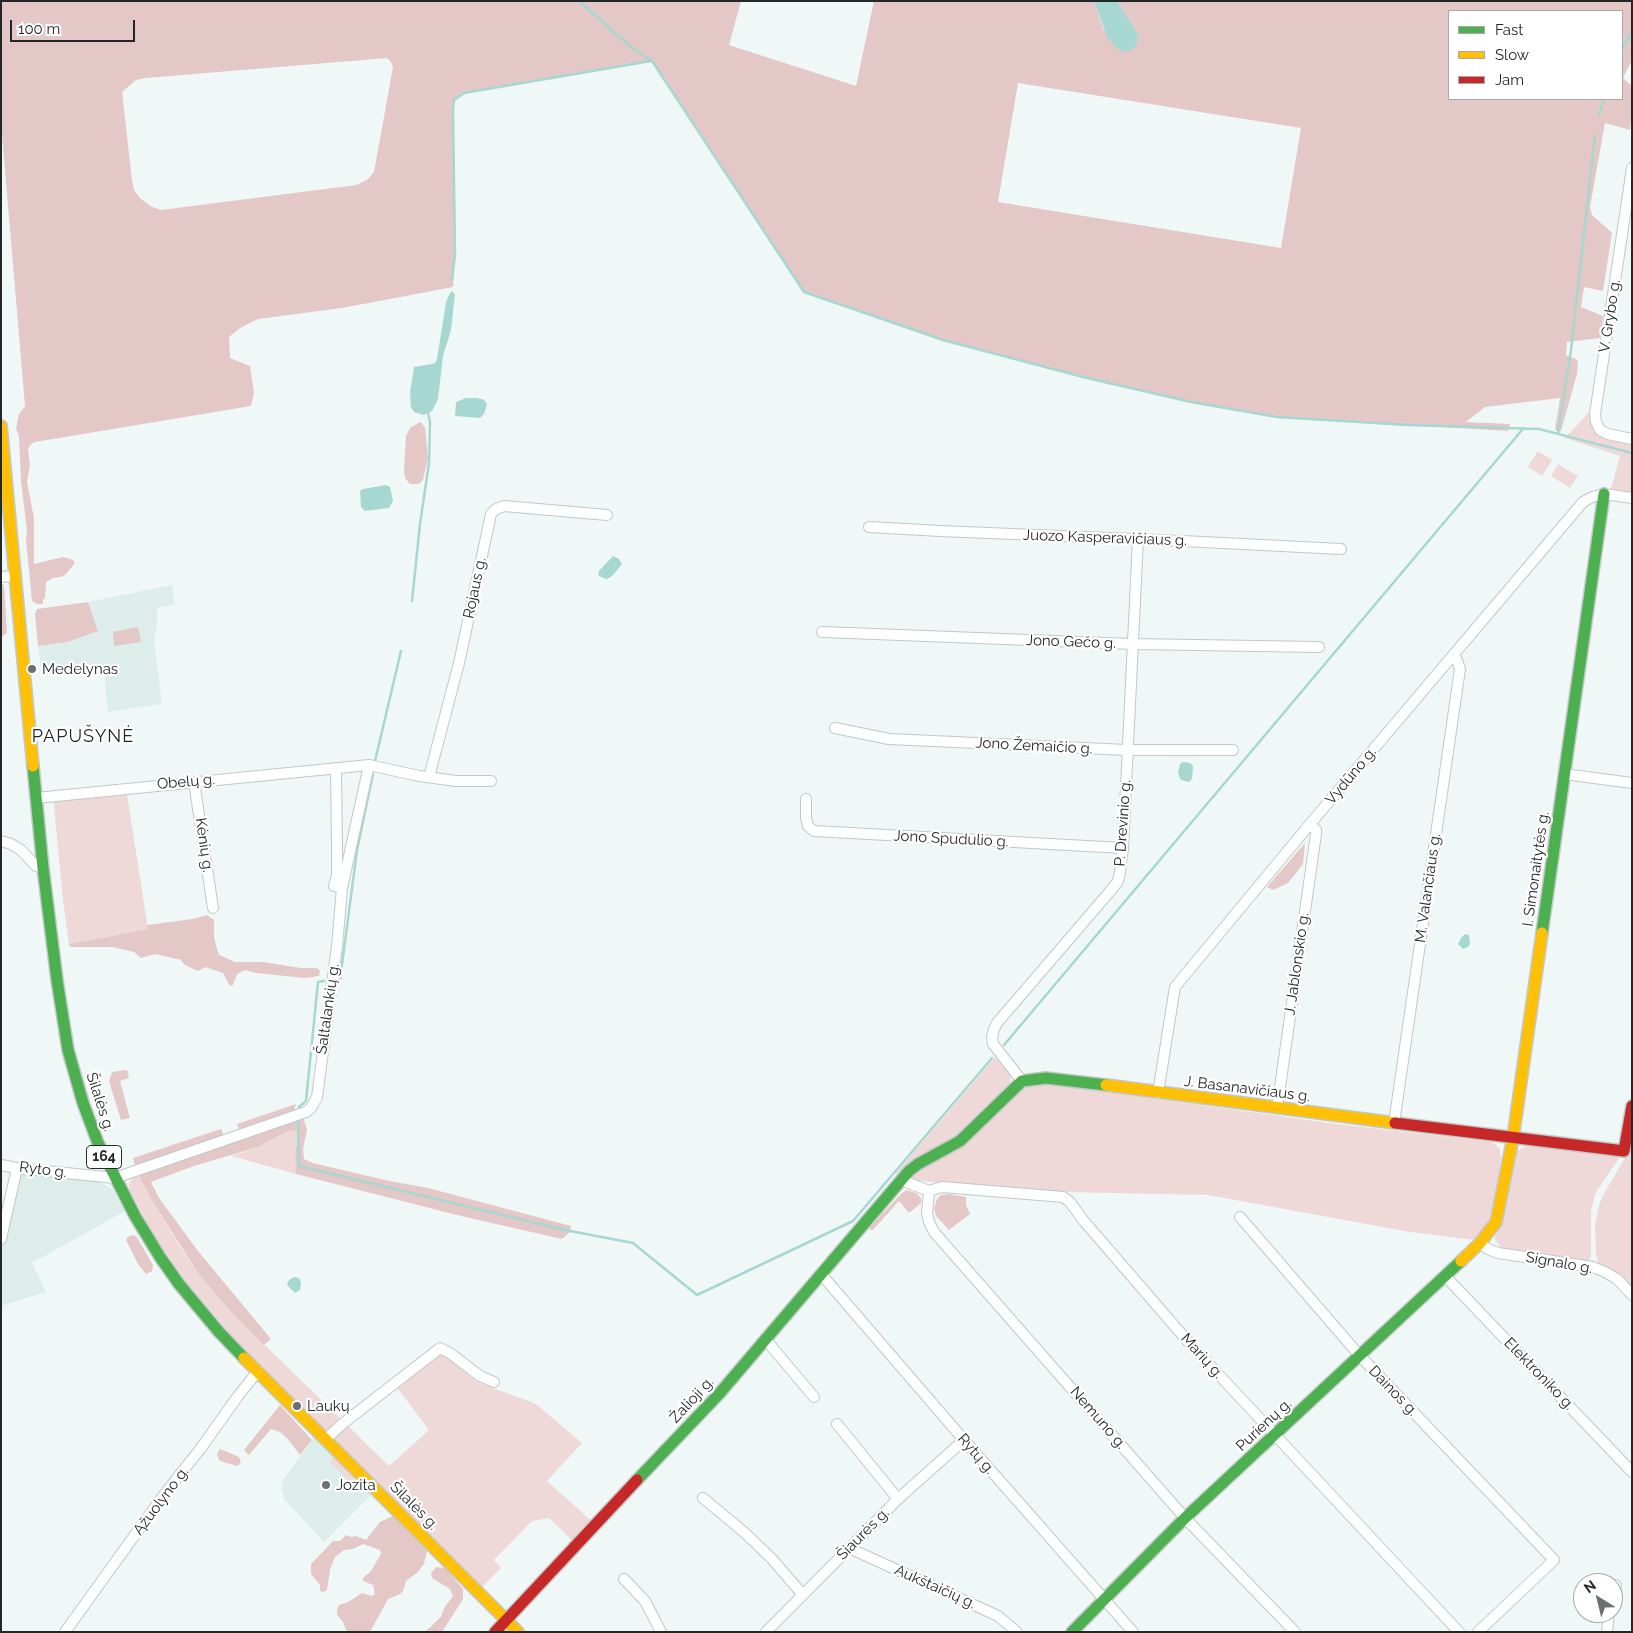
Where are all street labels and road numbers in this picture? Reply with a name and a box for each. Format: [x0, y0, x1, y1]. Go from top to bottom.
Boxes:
street label: V. Grybo g. [1595, 278, 1625, 354]
street label: Juozo Kasperavičiaus g. [1023, 526, 1187, 550]
street label: Rojaus g. [460, 556, 490, 620]
street label: Jono Gečo g. [1026, 631, 1116, 653]
street label: Jono Žemaičio g. [975, 734, 1093, 758]
street label: Vydūno g. [1322, 744, 1380, 808]
street label: Obelų g. [156, 770, 216, 794]
street label: P. Drevinio g. [1111, 779, 1135, 867]
street label: I. Simonaitytės g. [1519, 810, 1553, 928]
street label: Kėnių g. [191, 817, 217, 873]
street label: Jono Spudulio g. [893, 827, 1009, 851]
street label: M. Valančiaus g. [1411, 832, 1445, 944]
street label: J. Jablonskio g. [1281, 912, 1313, 1016]
street label: Šaltalankių g. [313, 962, 343, 1056]
street label: Šilalės g. [82, 1070, 118, 1134]
street label: J. Basanavičiaus g. [1183, 1072, 1311, 1106]
road number: 164 [86, 1146, 122, 1168]
street label: Ryto g. [18, 1158, 68, 1182]
street label: Signalo g. [1524, 1248, 1594, 1278]
street label: Marių g. [1177, 1330, 1227, 1382]
street label: Elektroniko g. [1500, 1334, 1578, 1414]
street label: Dainos g. [1365, 1362, 1421, 1420]
street label: Žalioji g. [666, 1373, 718, 1427]
street label: Nemuno g. [1066, 1383, 1130, 1453]
street label: Purienų g. [1233, 1395, 1295, 1455]
street label: Rytų g. [954, 1430, 998, 1478]
street label: Ąžuolyno g. [129, 1463, 193, 1539]
street label: Šilalės g. [386, 1478, 442, 1534]
street label: Šiaurės g. [833, 1504, 893, 1564]
street label: Aukštaičių g. [892, 1561, 978, 1613]

